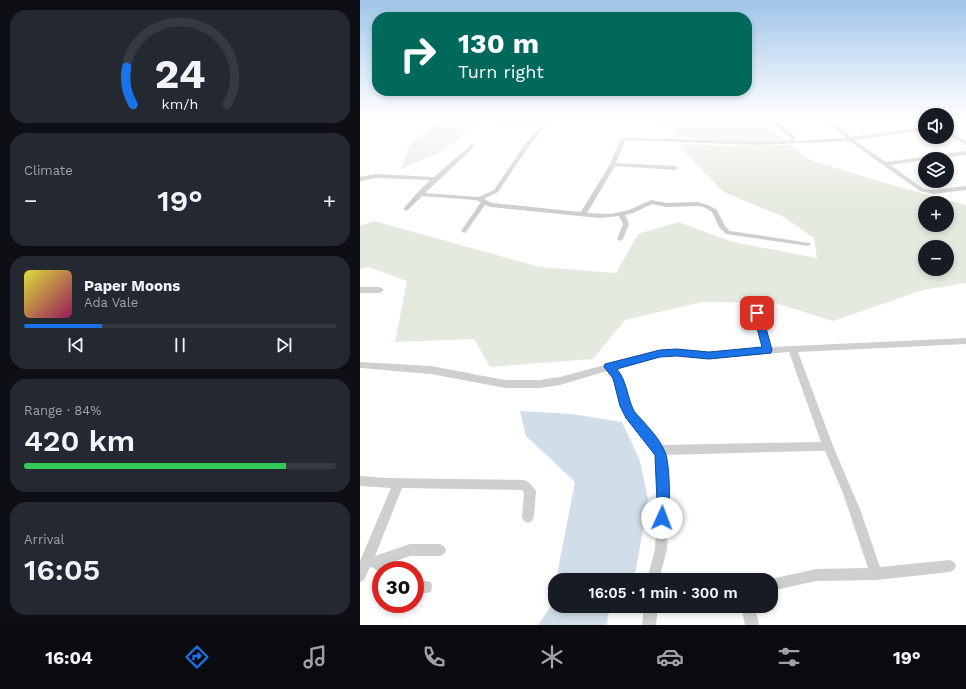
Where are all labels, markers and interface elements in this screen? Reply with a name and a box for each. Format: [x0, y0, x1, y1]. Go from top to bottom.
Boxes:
text: 130 m [458, 27, 539, 60]
icon: right [392, 28, 444, 80]
text: 24 [154, 48, 206, 97]
text: Turn right [458, 61, 544, 82]
text: km/h [162, 95, 198, 111]
map controls [918, 108, 954, 276]
button: sound [918, 108, 954, 144]
button: layers [918, 152, 954, 188]
text: Climate [24, 163, 73, 178]
text: 19° [157, 183, 203, 218]
text: − [24, 188, 37, 213]
text: + [323, 188, 336, 213]
button: + [918, 196, 954, 232]
button: − [918, 240, 954, 276]
text: Paper Moons [84, 277, 180, 295]
text: Ada Vale [84, 295, 138, 310]
pin [740, 296, 774, 330]
icon: arrive [746, 302, 768, 324]
icon: previous [65, 334, 87, 356]
icon: pause [169, 334, 191, 356]
icon: next [273, 334, 295, 356]
text: Range · 84% [24, 403, 101, 418]
text: 420 km [24, 423, 135, 458]
position arrow [641, 497, 683, 539]
text: Arrival [24, 532, 65, 547]
text: 16:05 [24, 552, 100, 587]
speed limit sign: 30 [372, 561, 424, 613]
text: 16:05 · 1 min · 300 m [588, 584, 738, 602]
icon: directions [183, 643, 211, 671]
icon: music [301, 643, 329, 671]
icon: phone [420, 643, 448, 671]
icon: climate [538, 643, 566, 671]
icon: car [656, 643, 684, 671]
icon: filters [775, 643, 803, 671]
text: 16:04 [45, 647, 93, 668]
text: 19° [893, 647, 921, 668]

